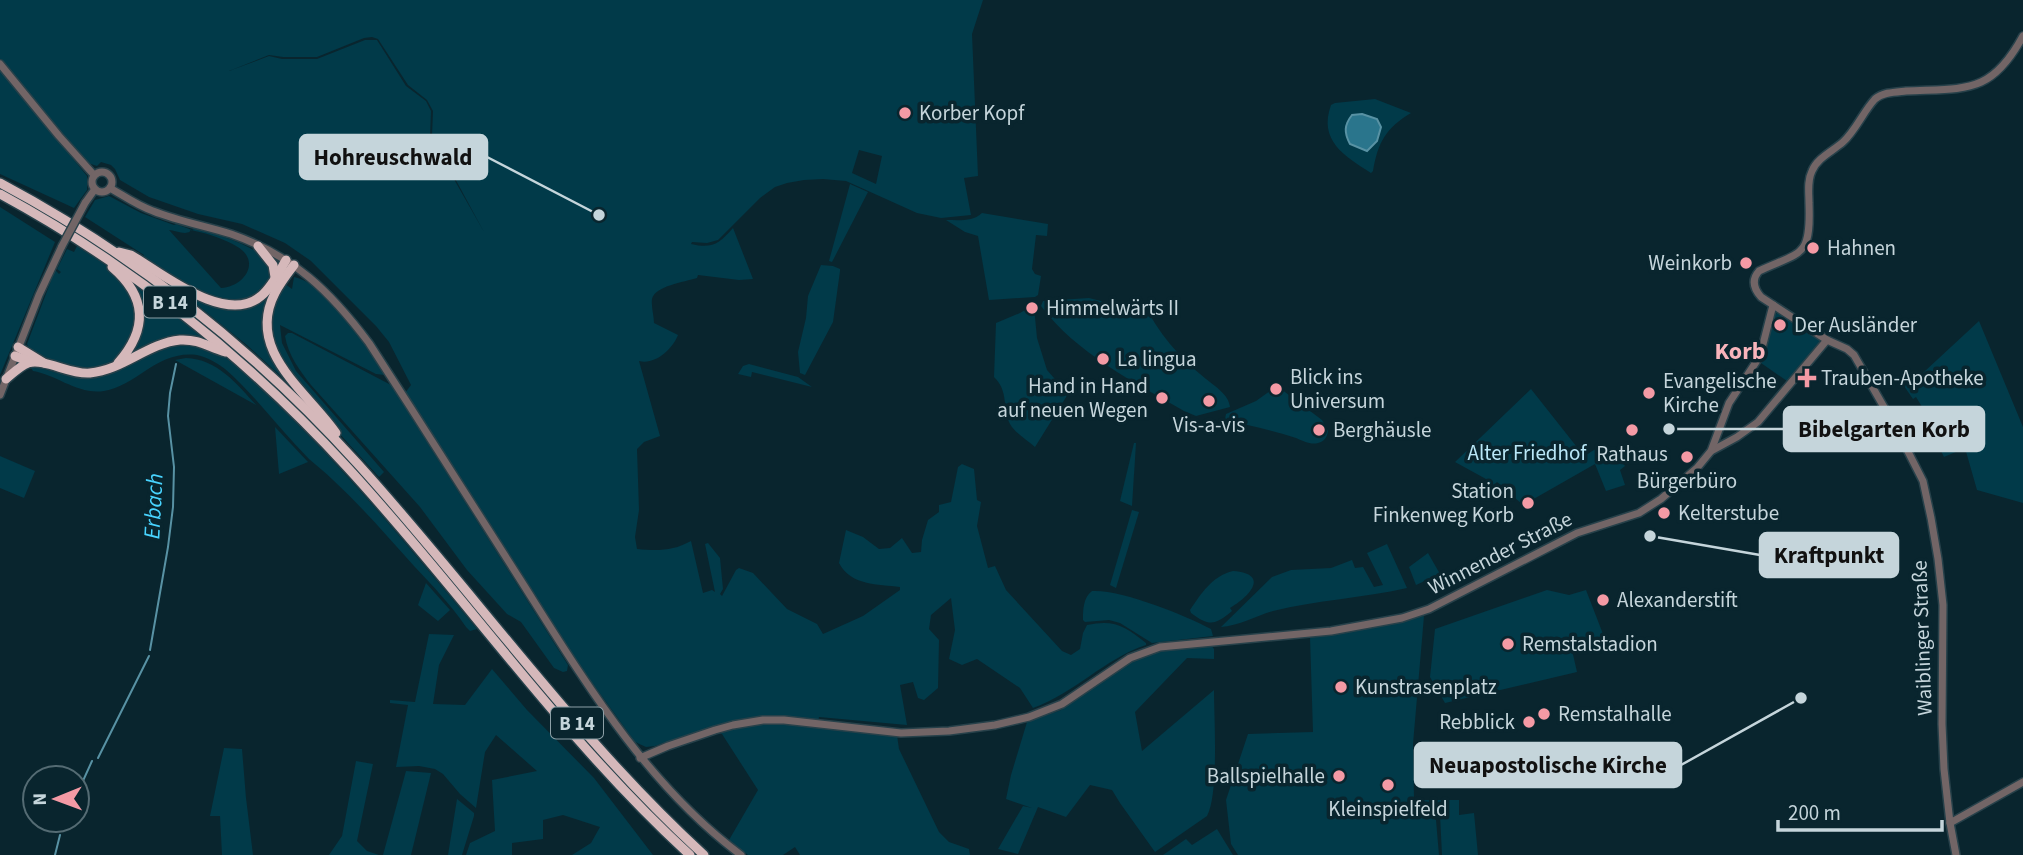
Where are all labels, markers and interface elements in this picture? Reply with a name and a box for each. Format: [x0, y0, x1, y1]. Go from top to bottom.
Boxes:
place label: Korber Kopf [919, 98, 1025, 128]
marker: Korber Kopf [897, 105, 913, 121]
callout: Hohreuschwald [300, 135, 487, 179]
text: Hohreuschwald [314, 141, 472, 174]
place label: Hahnen [1827, 233, 1896, 263]
marker: Hahnen [1805, 240, 1821, 256]
place label: Weinkorb [1648, 248, 1732, 278]
marker: Weinkorb [1738, 255, 1754, 271]
road number: B 14 [144, 286, 196, 318]
place label: Himmelwärts II [1046, 293, 1179, 323]
marker: Himmelwärts II [1024, 300, 1040, 316]
place label: Der Ausländer [1794, 310, 1918, 340]
marker: Der Ausländer [1772, 317, 1788, 333]
district label: Korb [1715, 334, 1765, 369]
place label: La lingua [1117, 344, 1197, 374]
marker: La lingua [1095, 351, 1111, 367]
place label: Blick ins Universum [1290, 362, 1385, 416]
place label: Trauben-Apotheke [1821, 363, 1984, 393]
place label: Evangelische Kirche [1663, 366, 1777, 420]
marker: Trauben-Apotheke [1799, 370, 1815, 386]
place label: Hand in Hand auf neuen Wegen [997, 371, 1148, 425]
marker: Blick ins Universum [1268, 381, 1284, 397]
marker: Evangelische Kirche [1641, 385, 1657, 401]
marker: Hand in Hand auf neuen Wegen [1154, 390, 1170, 406]
marker: Vis-a-vis [1201, 393, 1217, 409]
callout: Bibelgarten Korb [1784, 407, 1984, 451]
place label: Vis-a-vis [1173, 410, 1245, 440]
text: Bibelgarten Korb [1798, 413, 1970, 446]
place label: Berghäusle [1333, 415, 1431, 445]
marker: Berghäusle [1311, 422, 1327, 438]
marker: Rathaus [1624, 422, 1640, 438]
park label: Alter Friedhof [1468, 438, 1587, 468]
place label: Rathaus [1596, 439, 1668, 469]
marker: Bürgerbüro [1679, 449, 1695, 465]
place label: Bürgerbüro [1637, 466, 1737, 496]
water label: Erbach [135, 472, 172, 540]
place label: Station Finkenweg Korb [1373, 476, 1514, 530]
marker: Station Finkenweg Korb [1520, 495, 1536, 511]
place label: Kelterstube [1678, 498, 1779, 528]
street label: Winnender Straße [1423, 504, 1577, 602]
marker: Kelterstube [1656, 505, 1672, 521]
callout: Kraftpunkt [1760, 533, 1898, 577]
text: Kraftpunkt [1774, 539, 1884, 572]
street label: Waiblinger Straße [1904, 560, 1940, 716]
place label: Alexanderstift [1617, 585, 1738, 615]
marker: Alexanderstift [1595, 592, 1611, 608]
place label: Remstalstadion [1522, 629, 1658, 659]
marker: Remstalstadion [1500, 636, 1516, 652]
place label: Kunstrasenplatz [1355, 672, 1497, 702]
marker: Kunstrasenplatz [1333, 679, 1349, 695]
place label: Remstalhalle [1558, 699, 1672, 729]
marker: Remstalhalle [1536, 706, 1552, 722]
place label: Rebblick [1439, 707, 1516, 737]
road number: B 14 [551, 708, 603, 738]
marker: Rebblick [1521, 714, 1537, 730]
callout: Neuapostolische Kirche [1415, 743, 1681, 787]
text: Neuapostolische Kirche [1429, 749, 1667, 782]
place label: Ballspielhalle [1207, 761, 1325, 791]
north arrow [21, 764, 91, 834]
marker: Ballspielhalle [1331, 768, 1347, 784]
marker: Kleinspielfeld [1380, 777, 1396, 793]
scale bar [1778, 788, 1942, 832]
text: N [27, 793, 54, 806]
place label: Kleinspielfeld [1328, 794, 1448, 824]
text: 200 m [1788, 798, 1841, 828]

